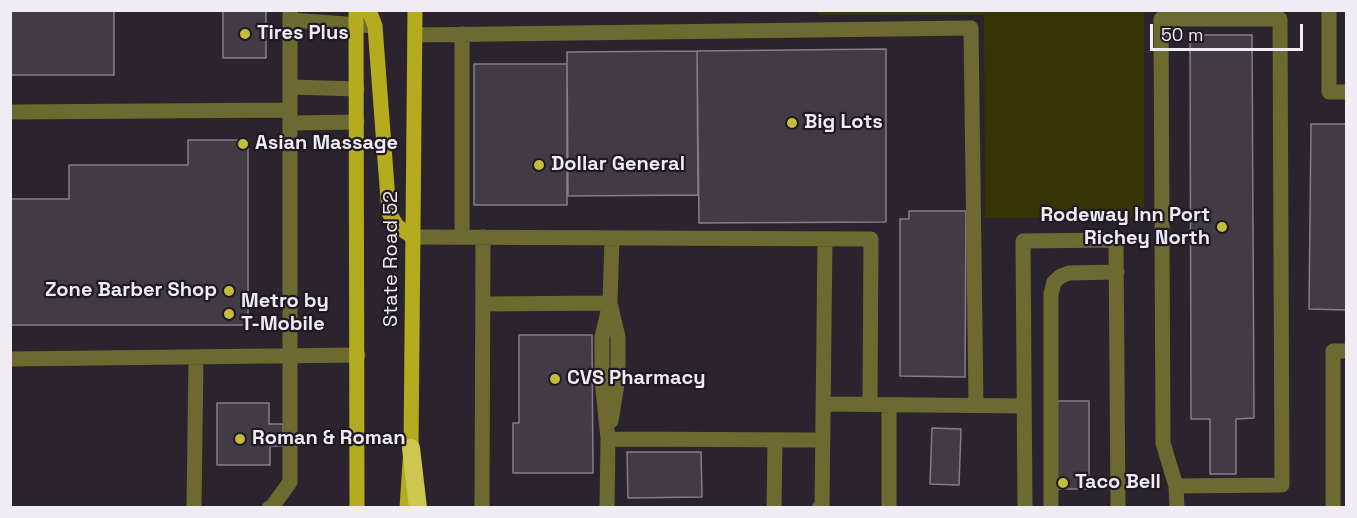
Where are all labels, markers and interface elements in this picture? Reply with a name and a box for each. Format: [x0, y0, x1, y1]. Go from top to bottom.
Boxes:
scale bar [1153, 12, 1306, 50]
place label: Tires Plus [257, 22, 349, 46]
text: 50 m [1161, 23, 1203, 46]
marker: Tires Plus [238, 27, 252, 41]
place label: Big Lots [804, 111, 883, 135]
marker: Big Lots [785, 116, 799, 130]
place label: Asian Massage [255, 132, 398, 156]
marker: Asian Massage [236, 137, 250, 151]
place label: Dollar General [551, 153, 685, 177]
marker: Dollar General [532, 158, 546, 172]
street label: State Road 52 [380, 191, 404, 327]
place label: Rodeway Inn Port Richey North [1040, 204, 1210, 251]
marker: Rodeway Inn Port Richey North [1215, 220, 1229, 234]
place label: Zone Barber Shop [45, 279, 217, 303]
marker: Zone Barber Shop [222, 284, 236, 298]
place label: Metro by T-Mobile [241, 290, 329, 337]
marker: Metro by T-Mobile [222, 307, 236, 321]
place label: CVS Pharmacy [567, 367, 705, 391]
marker: CVS Pharmacy [548, 372, 562, 386]
place label: Roman & Roman [252, 427, 406, 451]
marker: Roman & Roman [233, 432, 247, 446]
place label: Taco Bell [1075, 471, 1161, 495]
marker: Taco Bell [1056, 476, 1070, 490]

